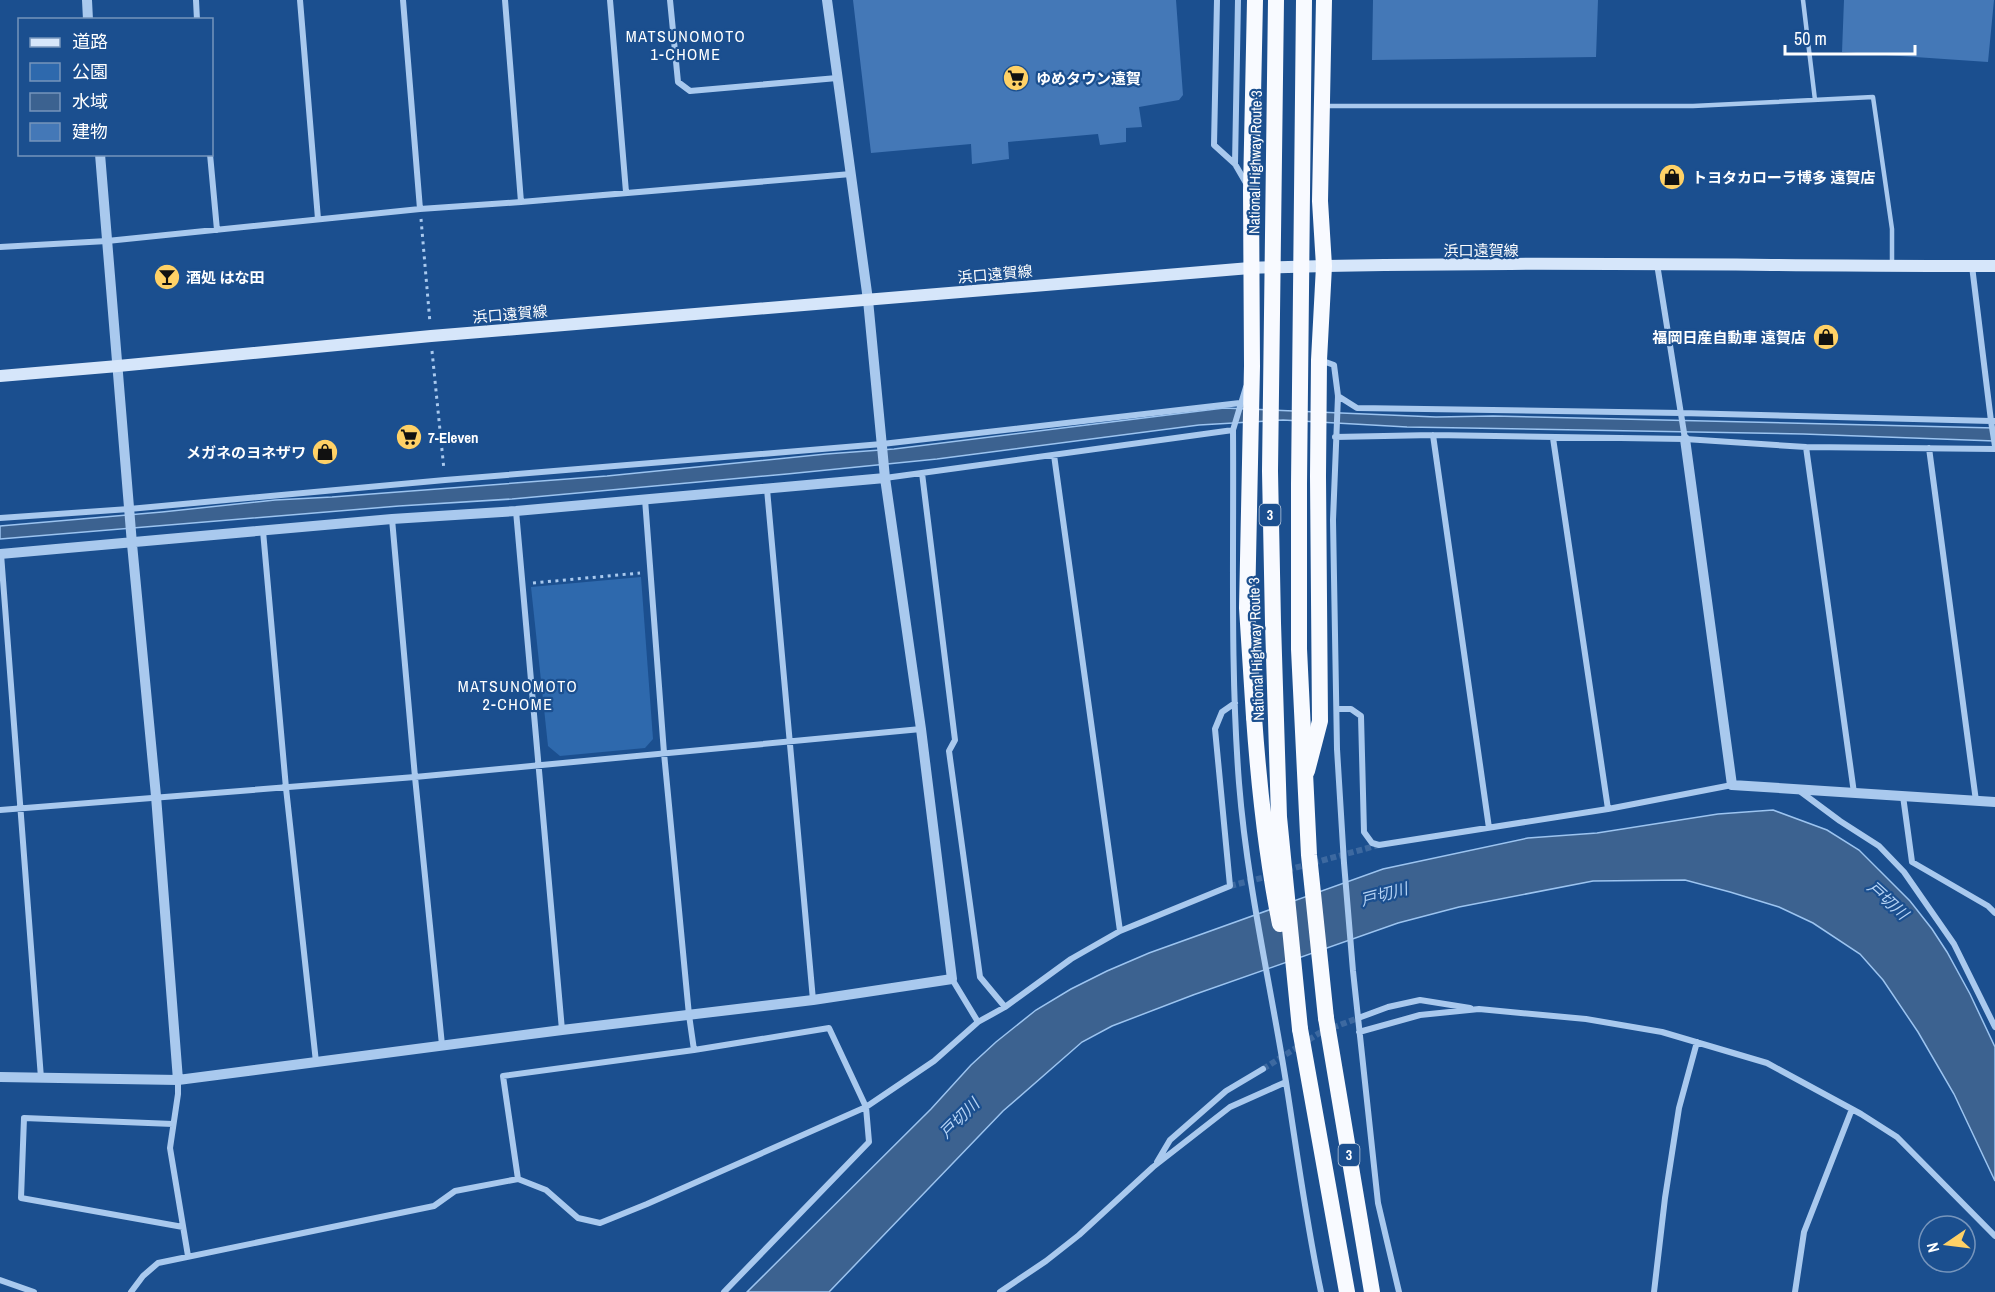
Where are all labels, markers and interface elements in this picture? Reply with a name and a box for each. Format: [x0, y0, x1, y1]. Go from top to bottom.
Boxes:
legend [18, 18, 213, 156]
scale bar [1785, 18, 1916, 56]
district label: MATSUNOMOTO 1-CHOME [626, 25, 746, 65]
text: 50 m [1794, 26, 1827, 51]
text: 道路 [72, 29, 108, 54]
text: 公園 [72, 59, 108, 84]
supermarket icon: ゆめタウン遠賀 [1001, 63, 1031, 93]
place label: ゆめタウン遠賀 [1036, 68, 1141, 89]
text: 水域 [72, 89, 108, 114]
street label: National Highway Route 3 [1243, 90, 1267, 234]
text: 建物 [72, 119, 108, 144]
shop icon: トヨタカローラ博多 遠賀店 [1657, 162, 1687, 192]
place label: トヨタカローラ博多 遠賀店 [1692, 167, 1875, 188]
street label: 浜口遠賀線 [1443, 240, 1519, 261]
street label: 浜口遠賀線 [957, 260, 1033, 288]
bar icon: 酒処 はな田 [152, 262, 182, 292]
place label: 酒処 はな田 [186, 267, 264, 288]
street label: 浜口遠賀線 [472, 300, 548, 328]
shop icon: 福岡日産自動車 遠賀店 [1811, 322, 1841, 352]
place label: 福岡日産自動車 遠賀店 [1652, 327, 1806, 348]
supermarket icon: 7-Eleven [394, 422, 424, 452]
place label: 7-Eleven [428, 427, 479, 448]
shop icon: メガネのヨネザワ [310, 437, 340, 467]
place label: メガネのヨネザワ [186, 442, 306, 463]
road number: 3 [1260, 504, 1280, 526]
street label: National Highway Route 3 [1243, 577, 1269, 721]
district label: MATSUNOMOTO 2-CHOME [458, 675, 578, 715]
water label: 戸切川 [1863, 876, 1915, 926]
water label: 戸切川 [1358, 877, 1412, 911]
water label: 戸切川 [934, 1092, 985, 1143]
road number: 3 [1338, 1144, 1360, 1166]
north arrow [1917, 1214, 1977, 1274]
text: N [1921, 1240, 1944, 1255]

